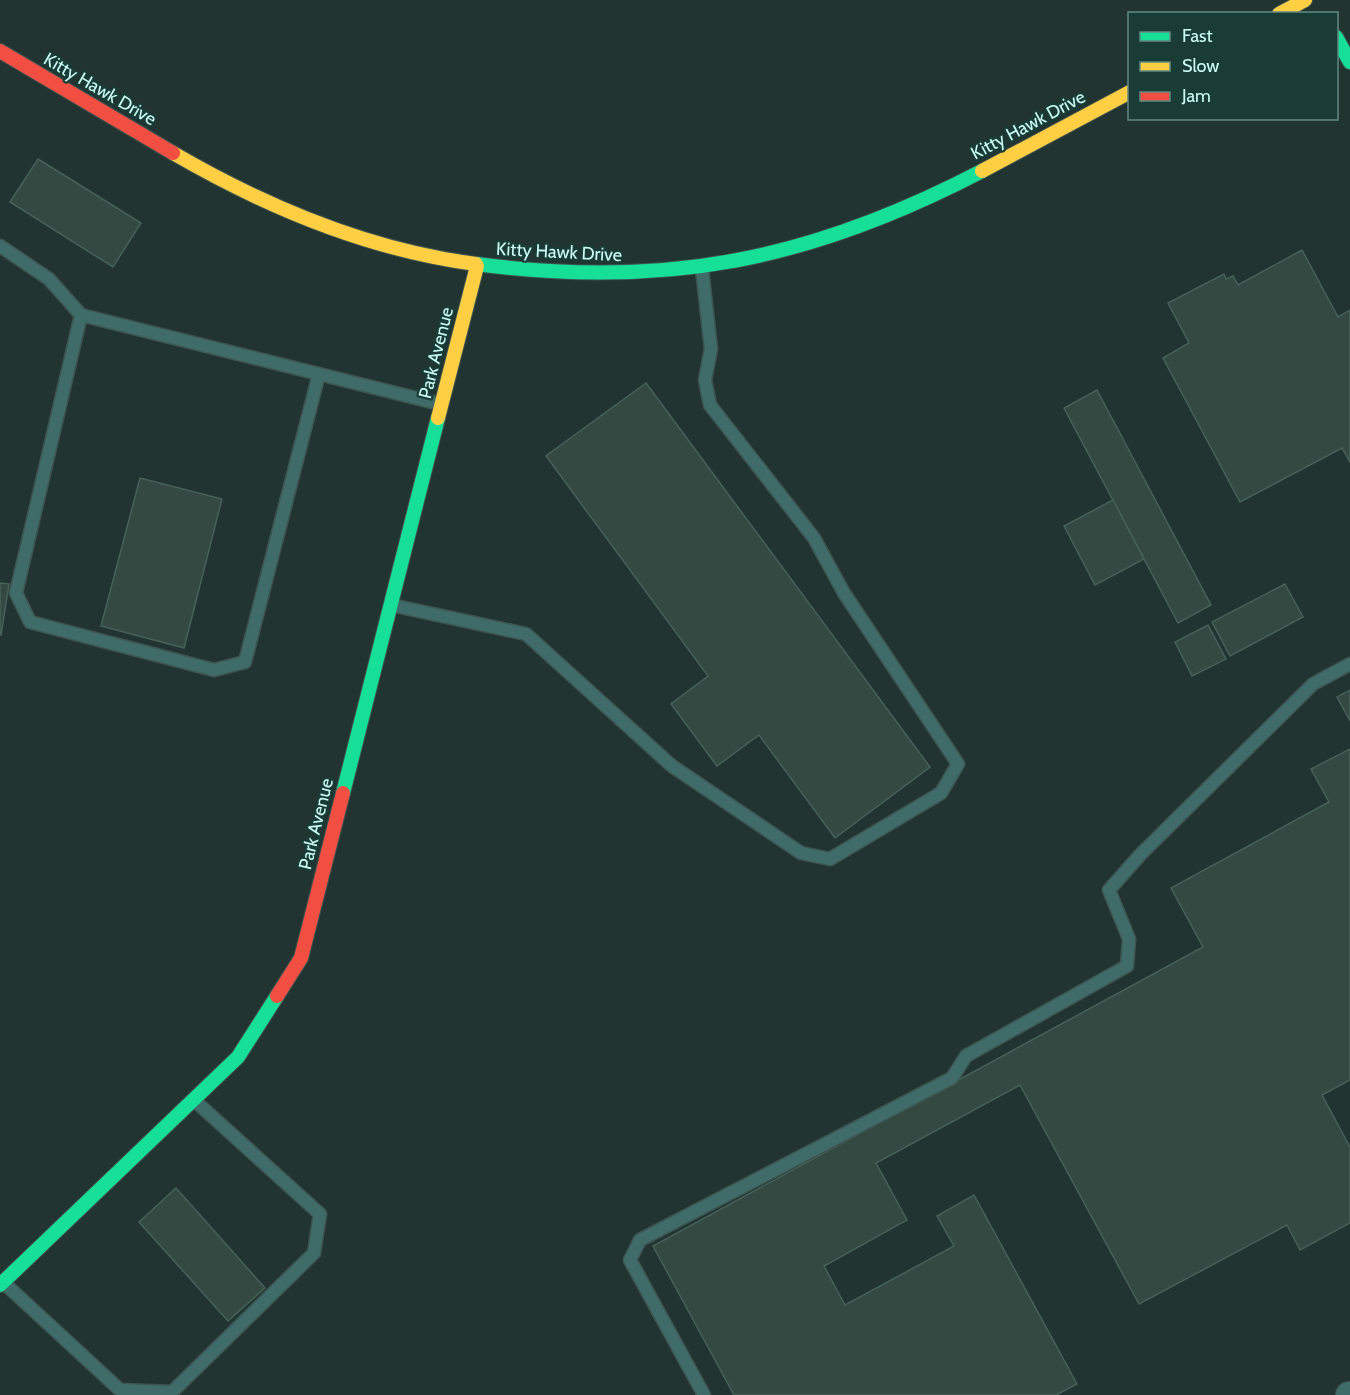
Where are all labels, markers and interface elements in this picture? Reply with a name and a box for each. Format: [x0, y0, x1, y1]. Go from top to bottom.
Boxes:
legend [1128, 12, 1338, 120]
text: Fast [1182, 25, 1213, 47]
street label: Kitty Hawk Drive [40, 48, 160, 130]
text: Slow [1182, 55, 1219, 77]
text: Jam [1181, 85, 1211, 107]
street label: Kitty Hawk Drive [967, 86, 1089, 164]
street label: Kitty Hawk Drive [495, 238, 623, 266]
street label: Park Avenue [414, 305, 458, 401]
street label: Park Avenue [294, 776, 338, 872]

